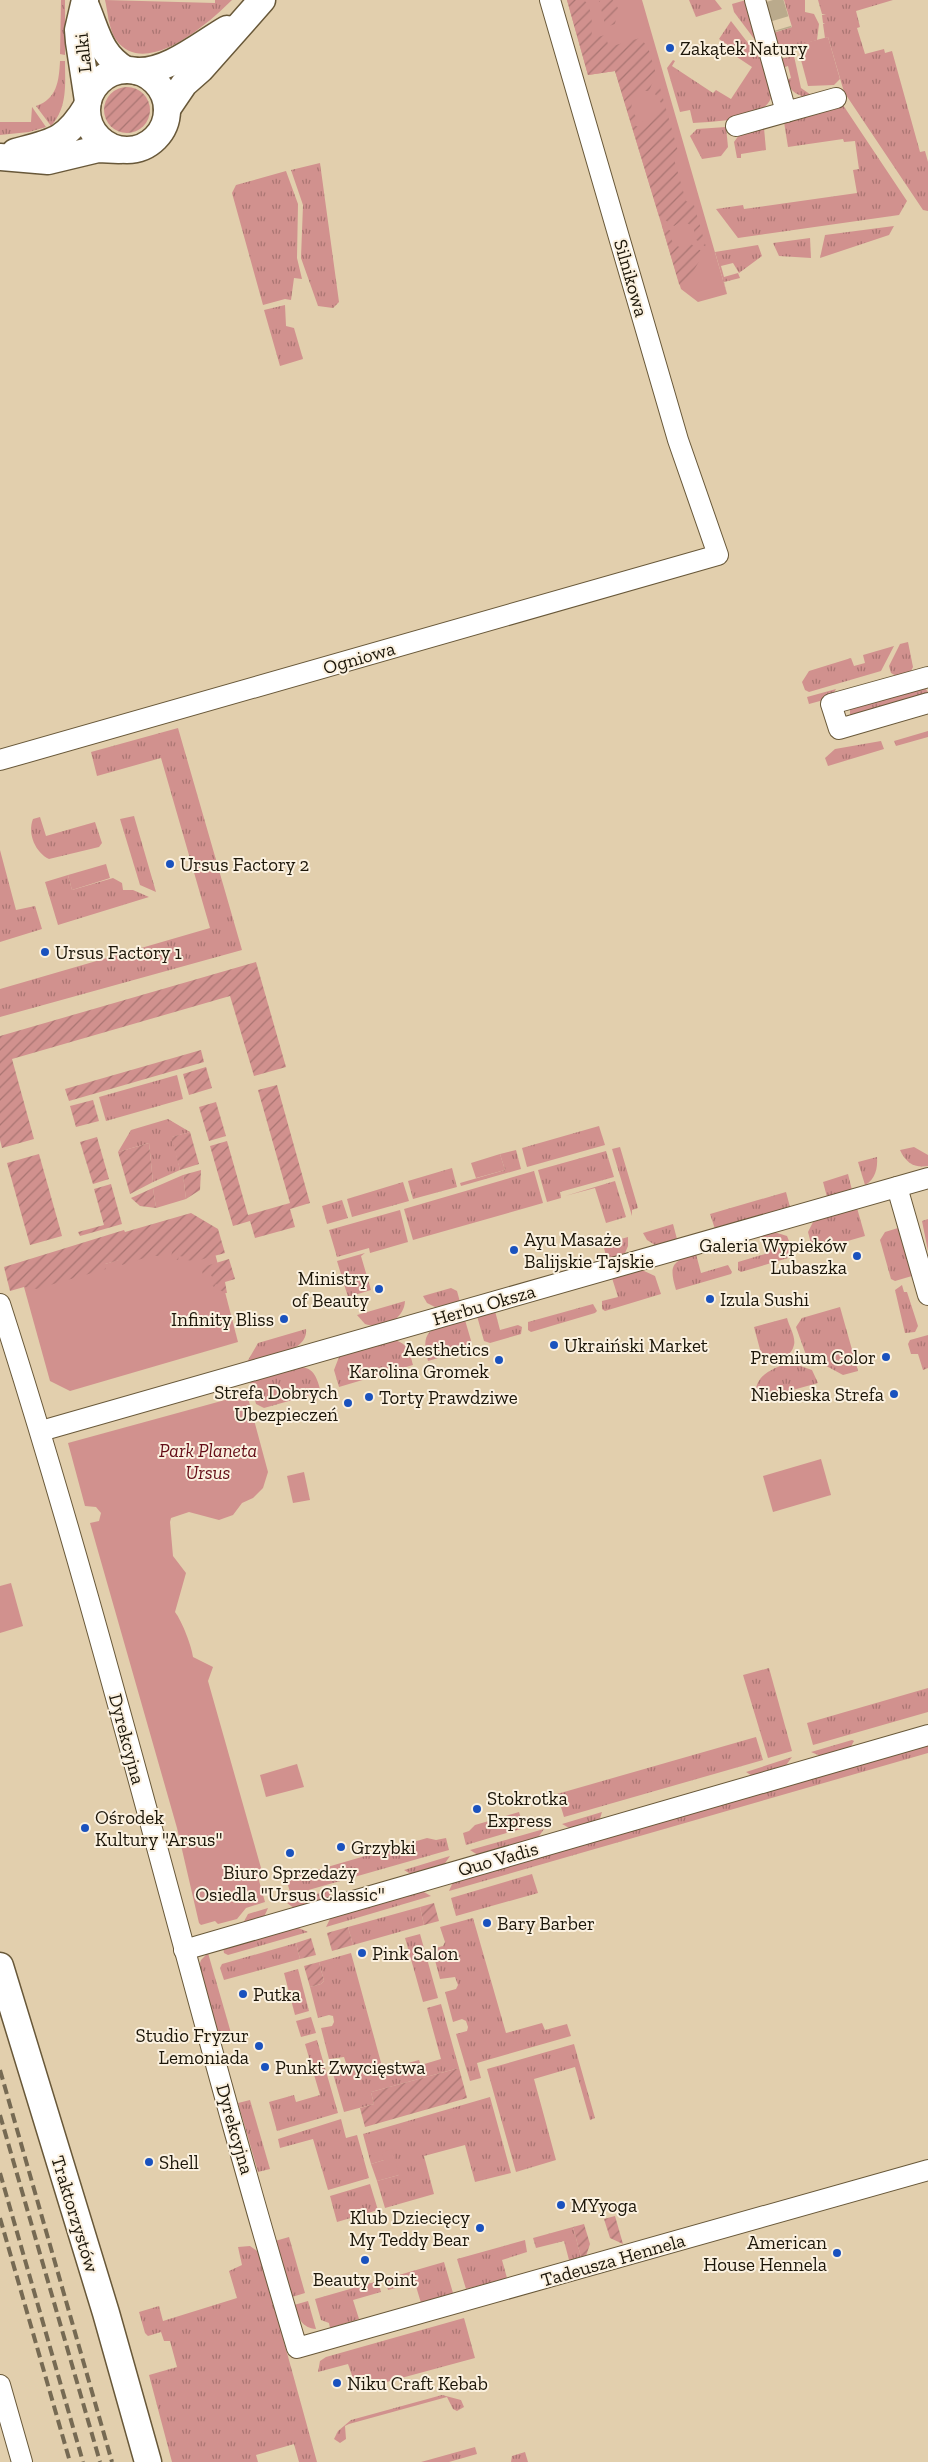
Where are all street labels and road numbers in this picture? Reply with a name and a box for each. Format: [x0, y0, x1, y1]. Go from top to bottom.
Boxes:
street label: Lalki [69, 32, 97, 74]
street label: Silnikowa [609, 237, 653, 319]
street label: Ogniowa [320, 637, 398, 679]
street label: Herbu Oksza [430, 1279, 538, 1331]
street label: Dyrekcyjna [104, 1691, 150, 1787]
street label: Quo Vadis [455, 1837, 541, 1881]
street label: Dyrekcyjna [211, 2081, 259, 2177]
street label: Traktorzystów [46, 2153, 104, 2276]
street label: Tadeusza Hennela [538, 2228, 688, 2292]

